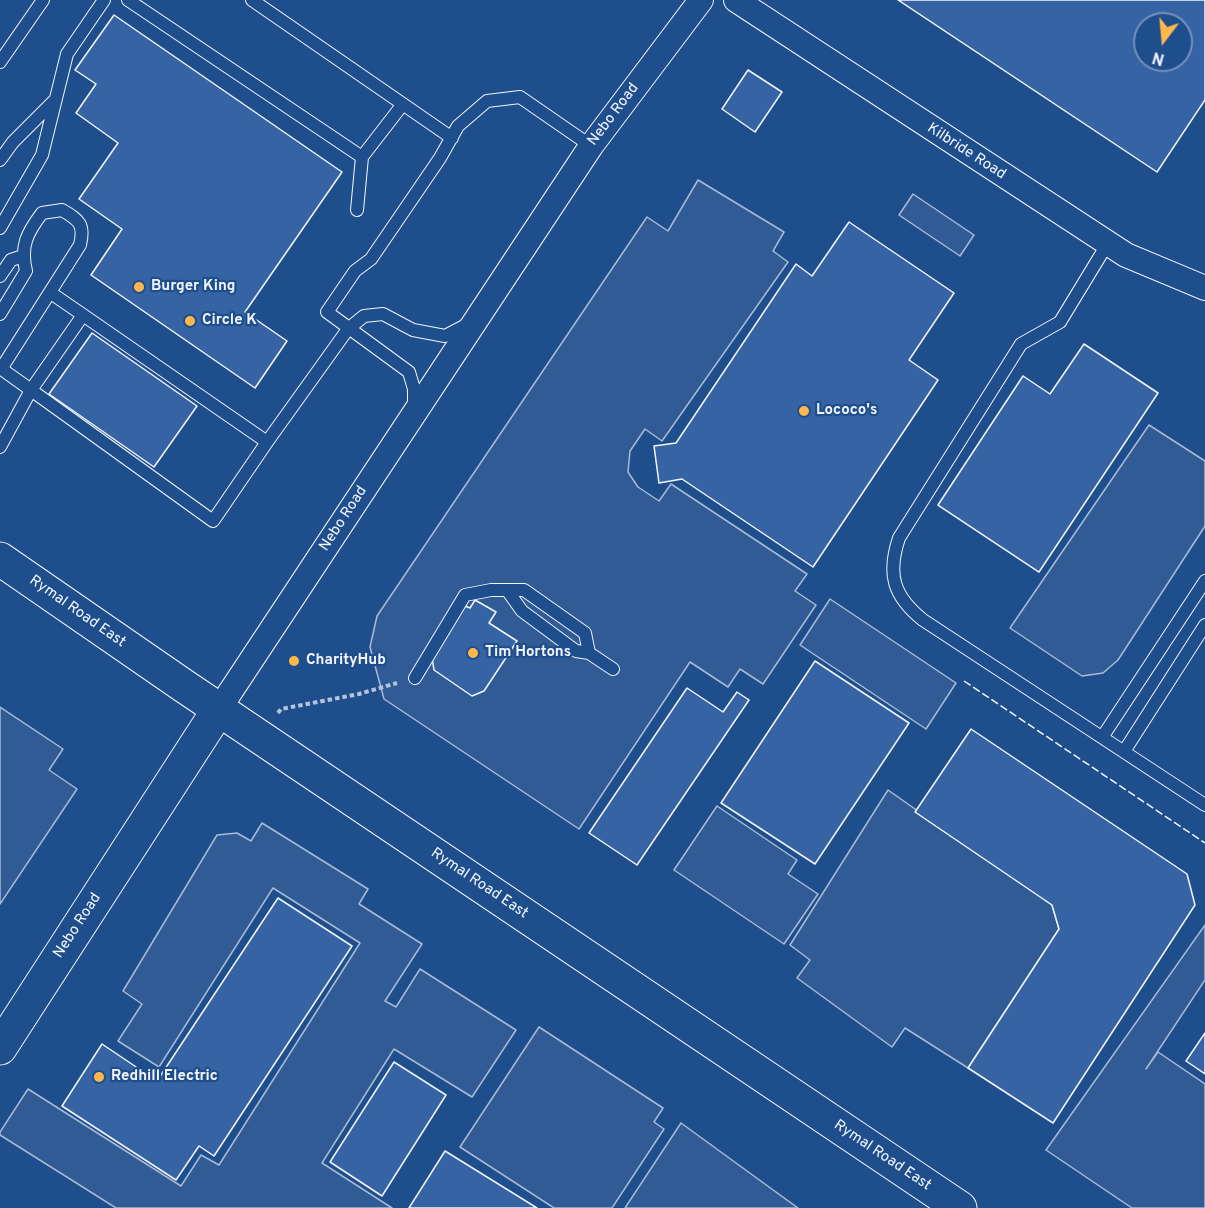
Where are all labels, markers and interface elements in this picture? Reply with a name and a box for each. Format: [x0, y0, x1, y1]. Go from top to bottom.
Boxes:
north arrow [1133, 12, 1193, 72]
text: N [1150, 46, 1167, 69]
street label: Nebo Road [585, 80, 643, 150]
street label: Kilbride Road [923, 120, 1009, 184]
place label: Burger King [151, 278, 236, 296]
marker: Burger King [132, 280, 146, 294]
place label: Circle K [202, 312, 257, 330]
marker: Circle K [183, 314, 197, 328]
place label: Lococo's [816, 402, 877, 420]
marker: Lococo's [797, 404, 811, 418]
street label: Nebo Road [316, 483, 372, 555]
street label: Rymal Road East [25, 572, 129, 652]
place label: Tim Hortons [485, 644, 571, 662]
marker: Tim Hortons [466, 646, 480, 660]
place label: CharityHub [306, 652, 386, 670]
marker: CharityHub [287, 654, 301, 668]
street label: Rymal Road East [427, 845, 531, 923]
street label: Nebo Road [50, 890, 106, 962]
place label: Redhill Electric [111, 1068, 218, 1086]
marker: Redhill Electric [92, 1070, 106, 1084]
street label: Rymal Road East [830, 1117, 934, 1195]

